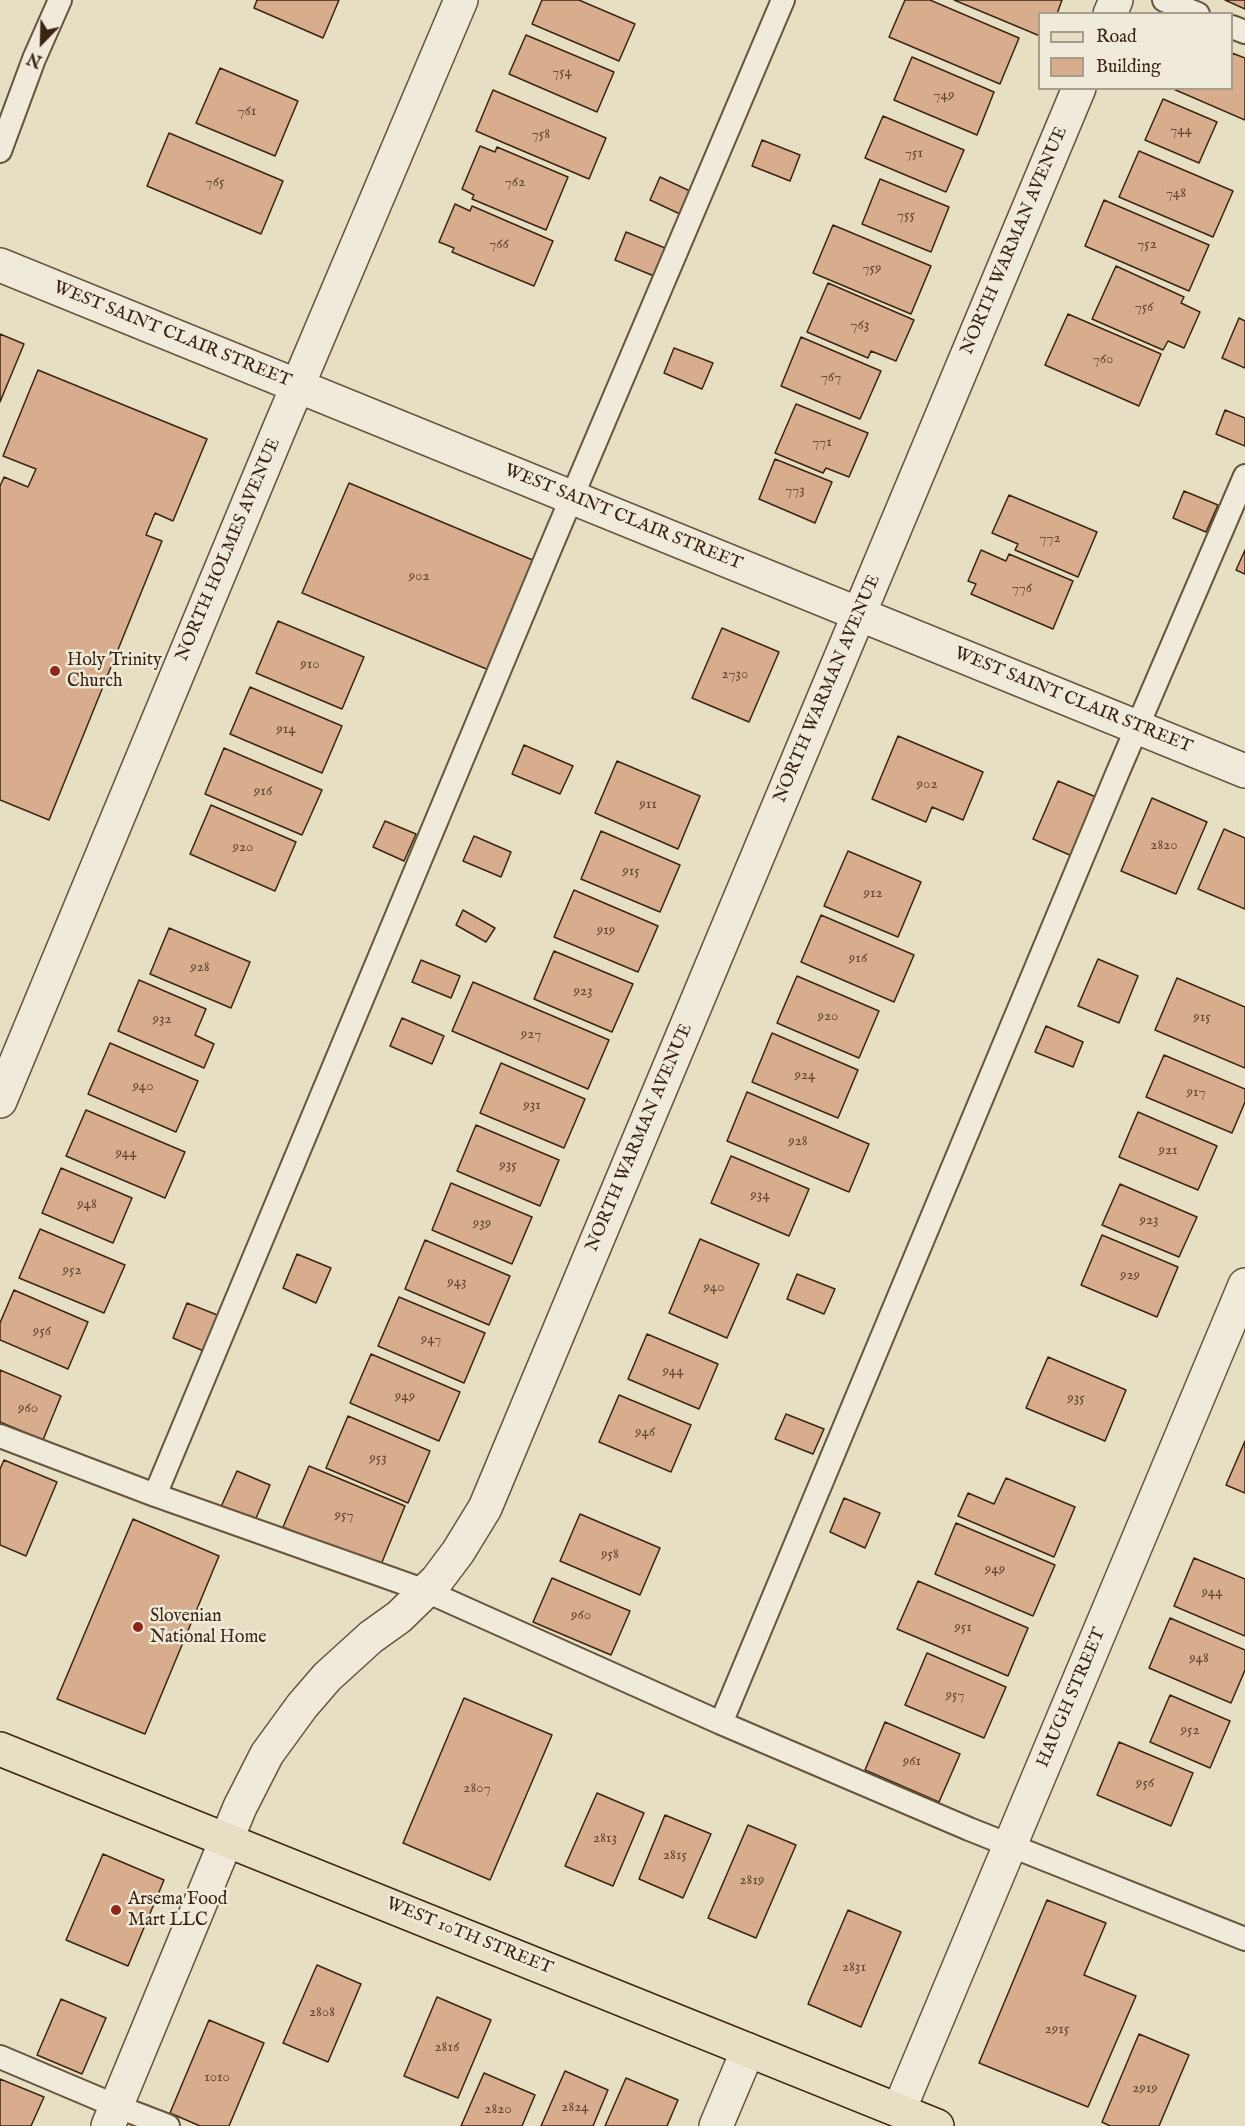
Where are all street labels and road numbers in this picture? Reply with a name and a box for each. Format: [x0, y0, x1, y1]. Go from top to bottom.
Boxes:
street label: NORTH WARMAN AVENUE [957, 124, 1073, 358]
street label: WEST SAINT CLAIR STREET [50, 277, 294, 393]
street label: NORTH HOLMES AVENUE [172, 435, 286, 665]
street label: WEST SAINT CLAIR STREET [501, 460, 745, 576]
street label: NORTH WARMAN AVENUE [770, 572, 886, 806]
street label: WEST SAINT CLAIR STREET [951, 643, 1195, 759]
street label: NORTH WARMAN AVENUE [582, 1021, 698, 1255]
street label: HAUGH STREET [1033, 1625, 1111, 1771]
street label: WEST 10TH STREET [383, 1894, 555, 1980]

